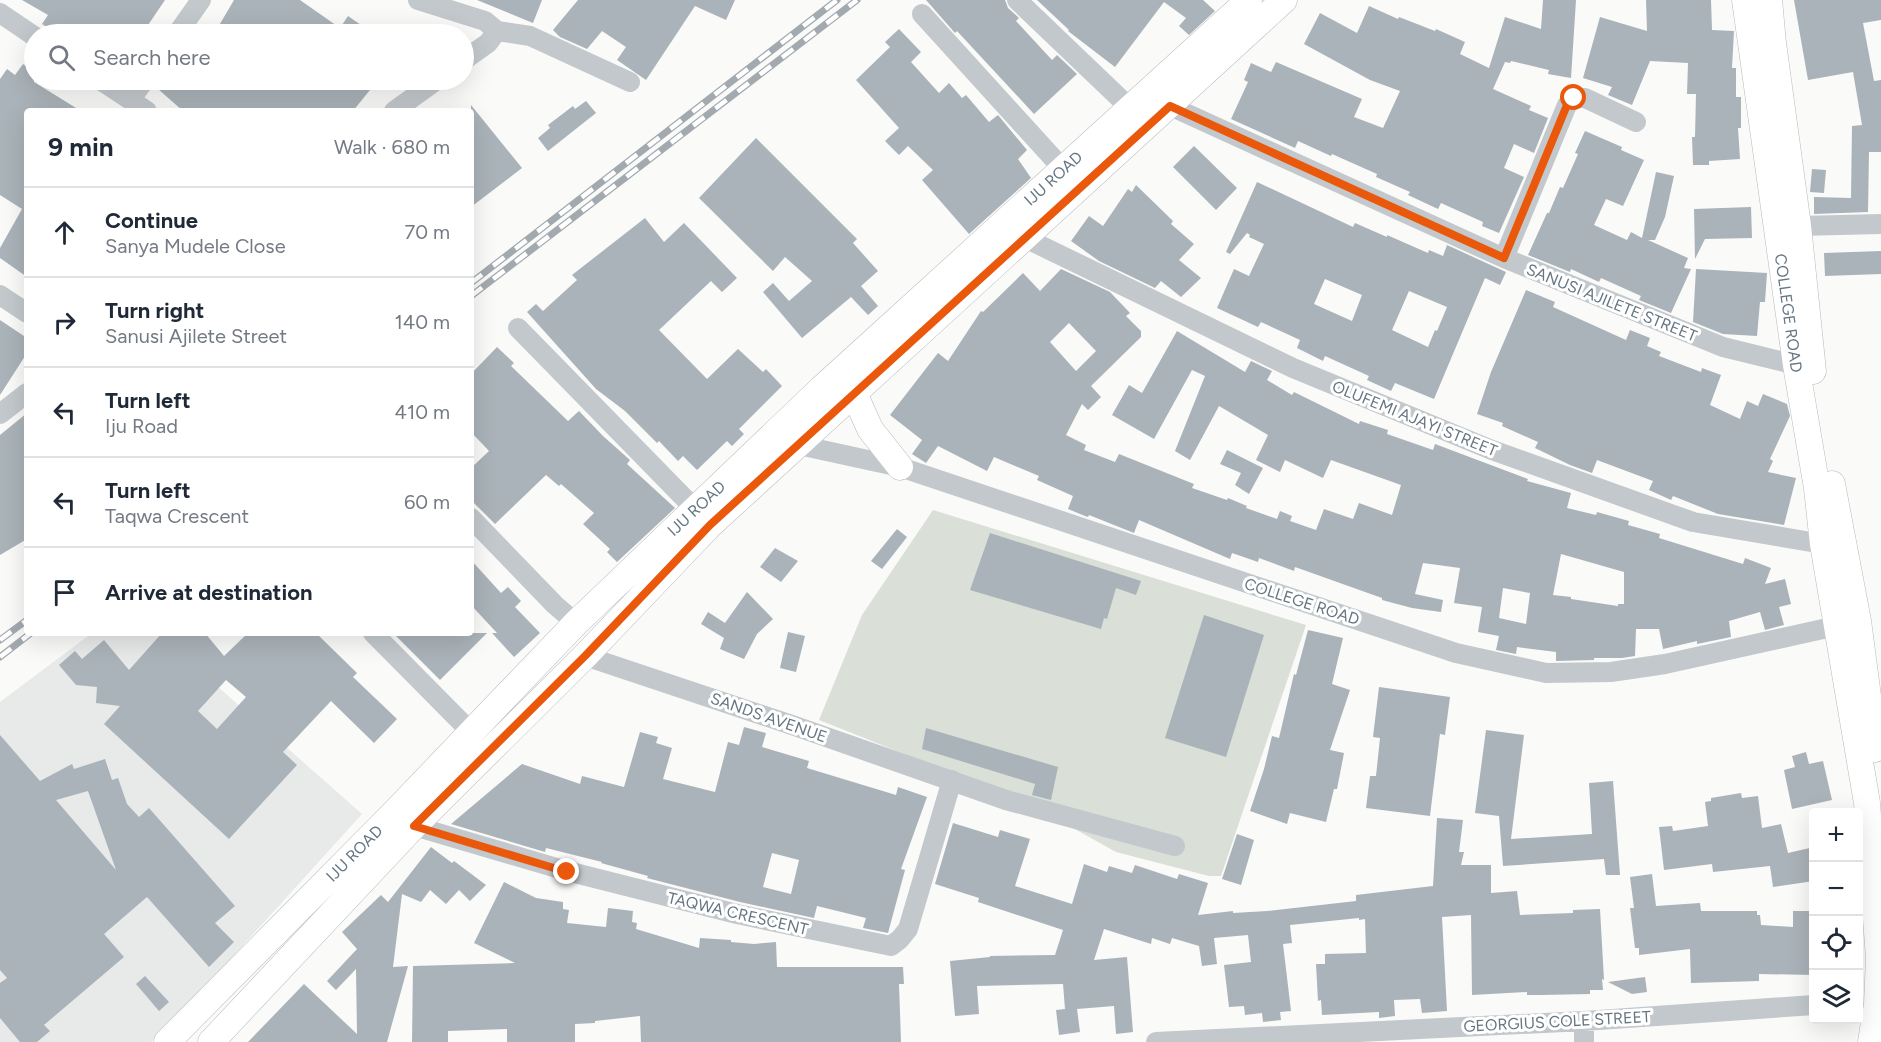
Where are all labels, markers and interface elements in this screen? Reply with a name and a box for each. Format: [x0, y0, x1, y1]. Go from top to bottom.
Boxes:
search box [24, 24, 474, 90]
icon: search [45, 41, 78, 74]
text: Search here [93, 44, 211, 71]
route start [1560, 84, 1586, 110]
text: 9 min [48, 131, 114, 163]
text: Walk · 680 m [334, 135, 450, 159]
street label: IJU ROAD [1020, 147, 1086, 210]
text: Continue [105, 207, 198, 234]
icon: ahead [48, 216, 81, 249]
text: 70 m [404, 220, 450, 244]
text: Sanya Mudele Close [105, 234, 286, 258]
street label: COLLEGE ROAD [1771, 252, 1806, 374]
street label: SANUSI AJILETE STREET [1524, 259, 1700, 345]
text: Turn right [105, 297, 204, 324]
icon: right [48, 306, 81, 339]
text: 140 m [395, 310, 450, 334]
text: Sanusi Ajilete Street [105, 324, 287, 348]
street label: OLUFEMI AJAYI STREET [1330, 377, 1500, 460]
text: Turn left [105, 387, 191, 414]
icon: left [48, 396, 81, 429]
text: 410 m [395, 400, 450, 424]
text: Iju Road [105, 414, 178, 438]
text: Turn left [105, 477, 191, 504]
street label: IJU ROAD [663, 477, 729, 540]
icon: left [48, 486, 81, 519]
text: 60 m [404, 490, 450, 514]
text: Taqwa Crescent [105, 504, 249, 528]
street label: COLLEGE ROAD [1242, 574, 1362, 629]
icon: arrive [48, 576, 81, 609]
text: Arrive at destination [105, 579, 313, 606]
street label: SANDS AVENUE [708, 689, 829, 746]
map controls [1809, 808, 1863, 1024]
button: + [1809, 808, 1863, 862]
street label: IJU ROAD [322, 821, 387, 886]
route end [553, 858, 579, 884]
button: − [1809, 862, 1863, 916]
street label: TAQWA CRESCENT [666, 888, 810, 939]
button: locate [1809, 916, 1863, 970]
button: layers [1809, 970, 1863, 1024]
street label: GEORGIUS COLE STREET [1463, 1007, 1651, 1036]

